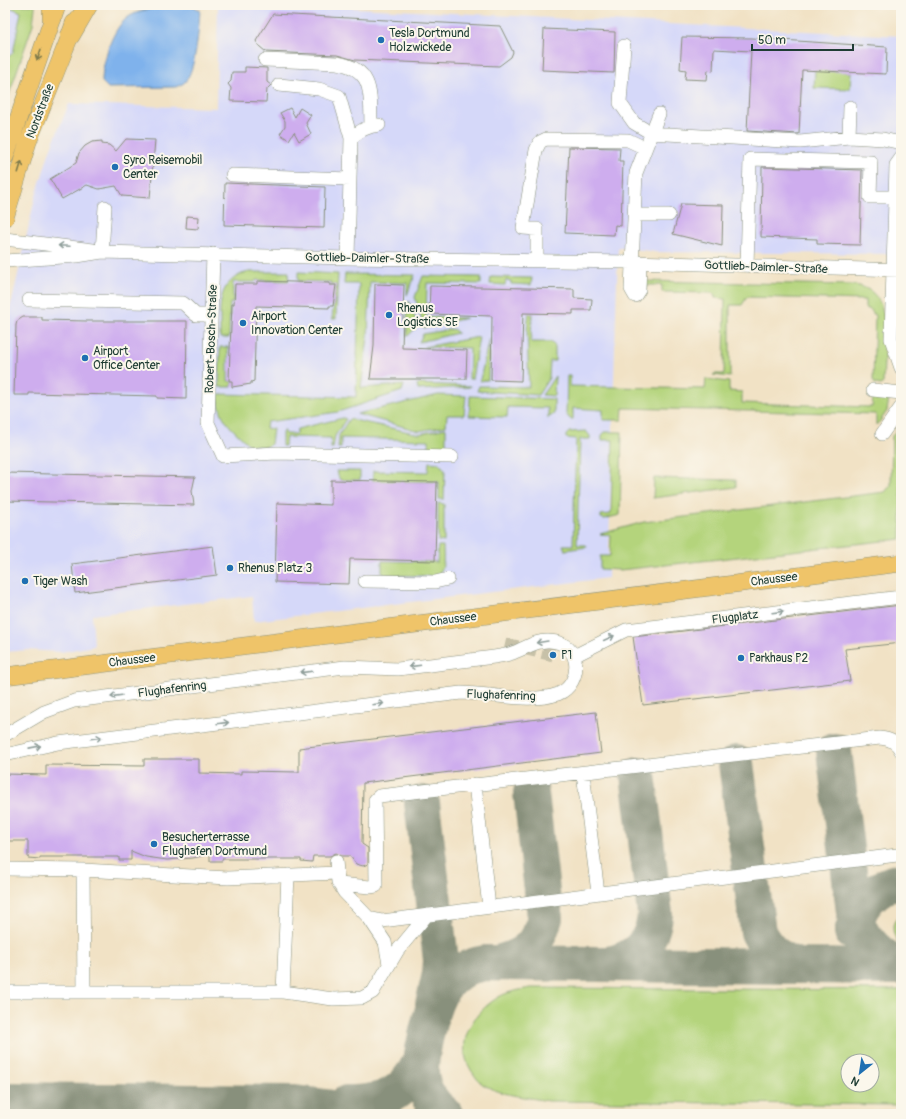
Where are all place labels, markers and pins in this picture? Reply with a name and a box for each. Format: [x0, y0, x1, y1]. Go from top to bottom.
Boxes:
place label: Tesla Dortmund Holzwickede [389, 26, 470, 55]
marker: Tesla Dortmund Holzwickede [376, 35, 386, 45]
place label: Syro Reisemobil Center [123, 153, 203, 182]
marker: Syro Reisemobil Center [110, 162, 120, 172]
place label: Rhenus Logistics SE [397, 301, 458, 330]
place label: Airport Innovation Center [251, 309, 343, 338]
marker: Rhenus Logistics SE [384, 310, 394, 320]
marker: Airport Innovation Center [238, 318, 248, 328]
place label: Airport Office Center [93, 344, 161, 373]
marker: Airport Office Center [80, 353, 90, 363]
place label: Rhenus Platz 3 [238, 561, 312, 576]
marker: Rhenus Platz 3 [225, 563, 235, 573]
place label: Tiger Wash [33, 574, 88, 589]
marker: Tiger Wash [20, 576, 30, 586]
place label: P1 [561, 648, 572, 663]
marker: P1 [548, 650, 558, 660]
place label: Parkhaus P2 [749, 651, 809, 666]
marker: Parkhaus P2 [736, 653, 746, 663]
place label: Besucherterrasse Flughafen Dortmund [162, 830, 267, 859]
marker: Besucherterrasse Flughafen Dortmund [149, 839, 159, 849]

